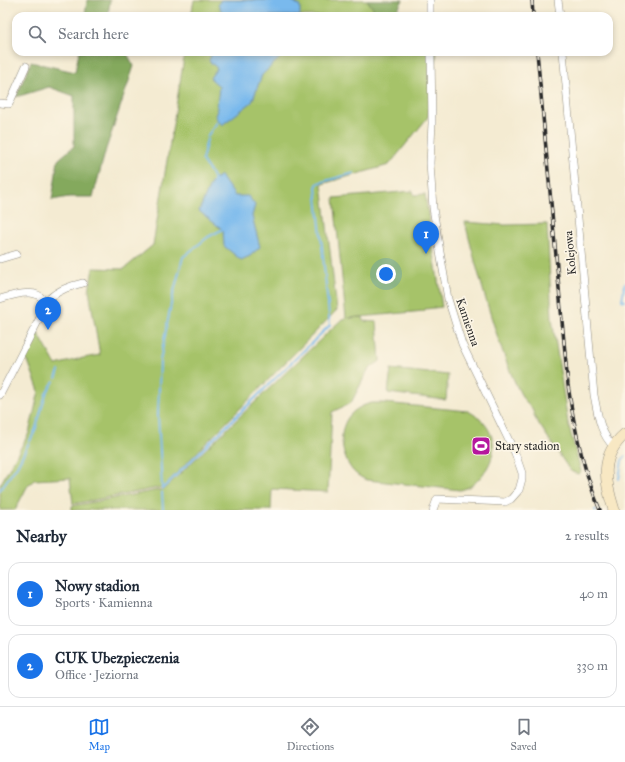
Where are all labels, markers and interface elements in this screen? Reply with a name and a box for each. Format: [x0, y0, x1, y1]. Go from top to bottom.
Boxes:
search box [12, 12, 613, 56]
icon: search [26, 23, 48, 45]
text: Search here [58, 25, 129, 43]
pin: 1 [413, 221, 439, 254]
street label: Kolejowa [561, 229, 579, 276]
your location [376, 264, 396, 284]
street label: Kamienna [453, 296, 483, 349]
pin: 2 [35, 297, 61, 330]
sports icon: Stary stadion [470, 435, 492, 457]
place label: Stary stadion [495, 439, 560, 453]
text: Nearby [16, 526, 67, 547]
text: 2 results [565, 528, 609, 544]
text: Nowy stadion [55, 577, 140, 595]
text: 1 [27, 586, 33, 602]
text: 40 m [579, 586, 608, 602]
text: Sports · Kamienna [55, 595, 152, 611]
text: CUK Ubezpieczenia [55, 649, 179, 667]
text: 2 [27, 658, 33, 674]
text: 330 m [576, 658, 608, 674]
text: Office · Jeziorna [55, 667, 138, 683]
tab: Map [88, 716, 110, 753]
tab: Directions [287, 716, 334, 753]
tab: Saved [511, 716, 537, 753]

